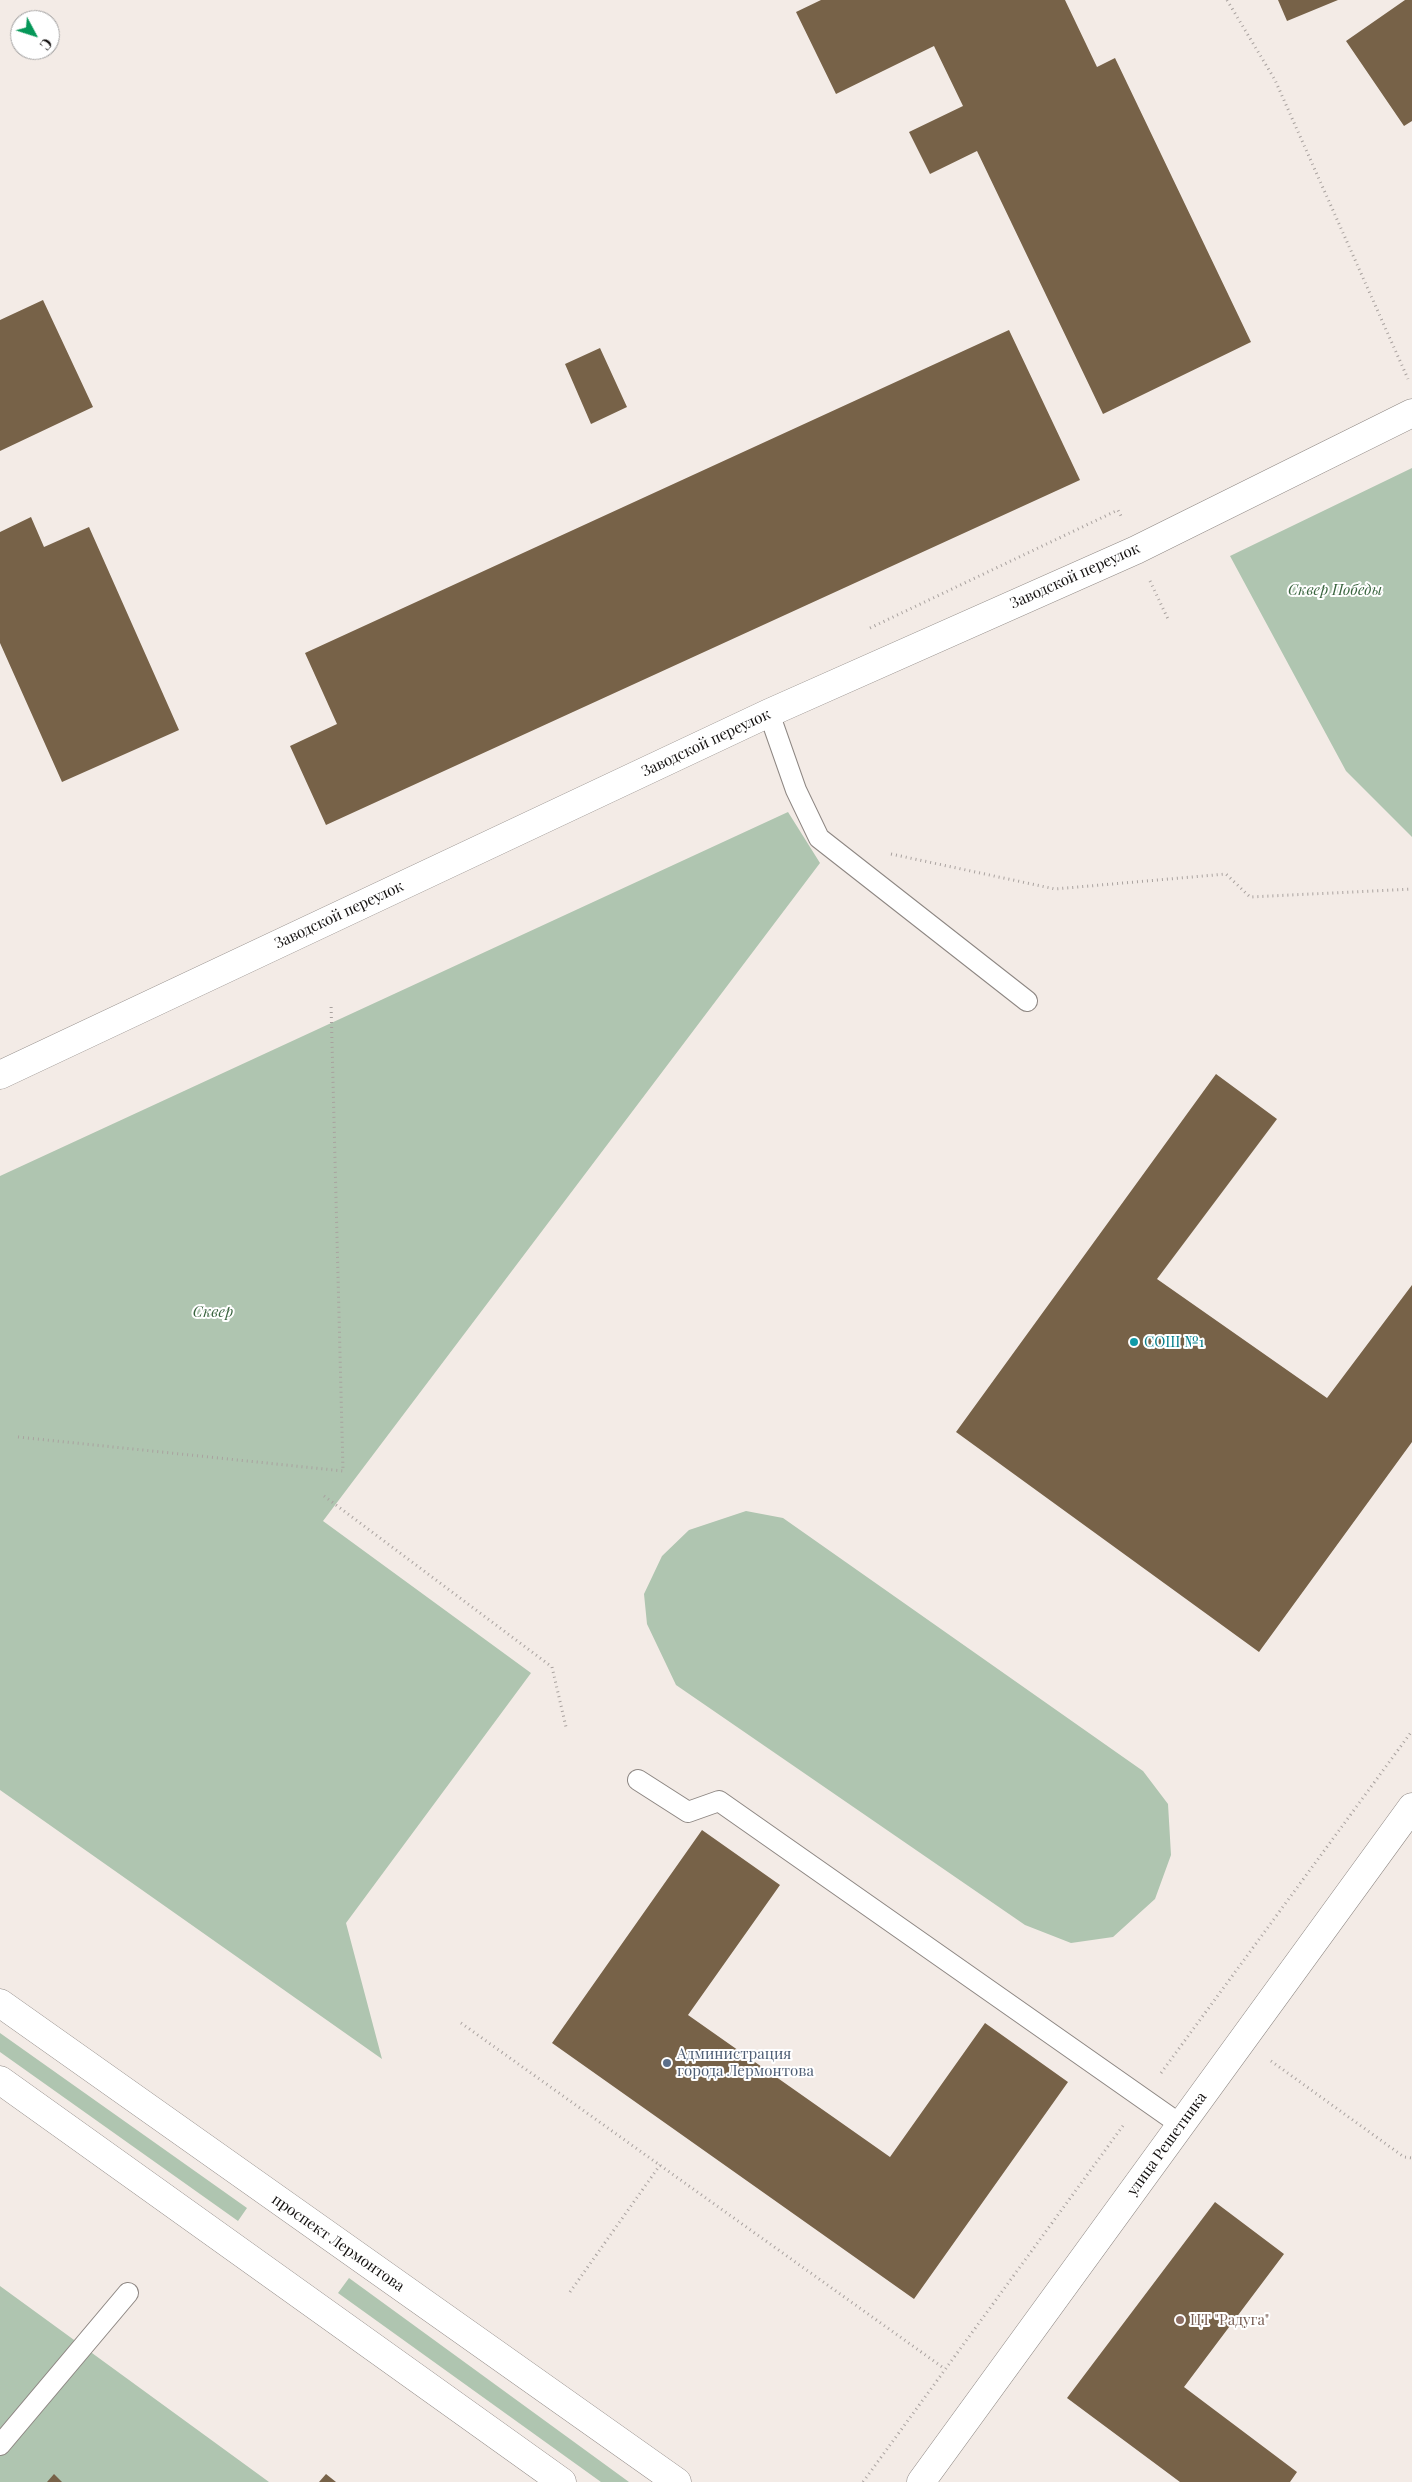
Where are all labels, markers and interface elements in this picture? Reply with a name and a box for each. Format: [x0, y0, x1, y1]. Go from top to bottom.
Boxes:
north arrow [10, 10, 60, 60]
text: С [36, 34, 57, 54]
street label: Заводской переулок [1007, 539, 1143, 613]
park label: Сквер Победы [1288, 581, 1382, 599]
street label: Заводской переулок [639, 705, 773, 781]
street label: Заводской переулок [272, 877, 406, 953]
park label: Сквер [193, 1303, 233, 1321]
place label: СОШ №1 [1144, 1333, 1204, 1351]
marker: СОШ №1 [1128, 1336, 1140, 1348]
place label: Администрация города Лермонтова [677, 2045, 814, 2080]
marker: Администрация города Лермонтова [661, 2057, 673, 2069]
street label: улица Решетника [1123, 2089, 1211, 2199]
street label: проспект Лермонтова [268, 2191, 408, 2295]
place label: ЦТ "Радуга" [1190, 2311, 1269, 2329]
marker: ЦТ "Радуга" [1174, 2314, 1186, 2326]

